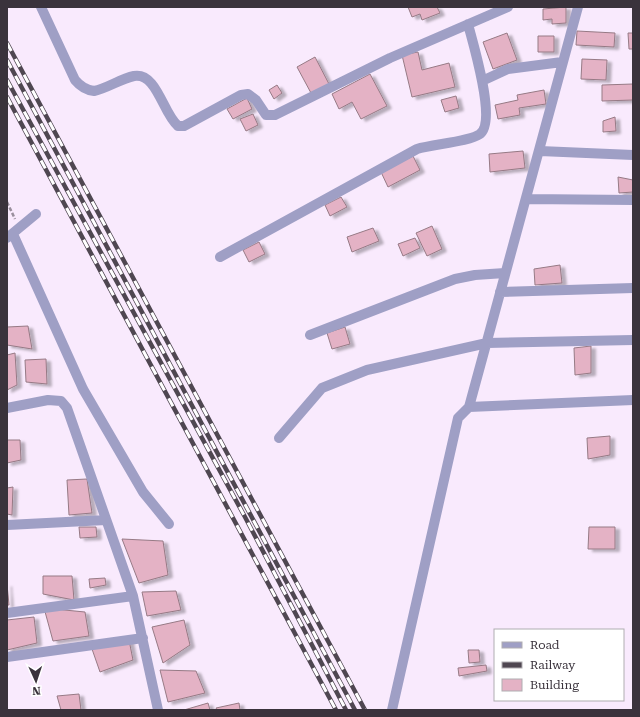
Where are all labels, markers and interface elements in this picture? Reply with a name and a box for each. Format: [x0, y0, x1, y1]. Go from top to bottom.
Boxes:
legend [494, 629, 624, 701]
text: Road [530, 638, 560, 652]
text: Railway [530, 658, 576, 672]
north arrow [16, 661, 56, 701]
text: Building [530, 678, 579, 692]
text: N [31, 684, 41, 697]

